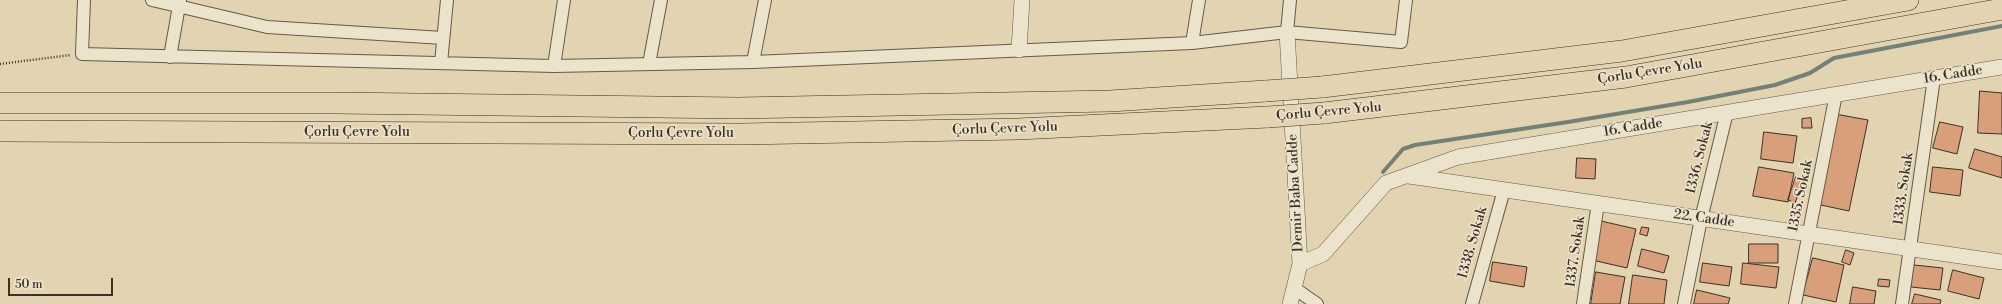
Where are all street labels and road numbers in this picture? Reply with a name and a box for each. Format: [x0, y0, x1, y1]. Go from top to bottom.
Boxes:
street label: Çorlu Çevre Yolu [1596, 55, 1704, 89]
street label: 16. Cadde [1922, 62, 1984, 88]
street label: Çorlu Çevre Yolu [1276, 99, 1382, 125]
street label: 16. Cadde [1602, 115, 1664, 141]
street label: Çorlu Çevre Yolu [952, 119, 1058, 139]
street label: 1336. Sokak [1683, 120, 1717, 196]
street label: Çorlu Çevre Yolu [304, 125, 410, 141]
street label: Çorlu Çevre Yolu [628, 126, 734, 142]
street label: Demir Baba Cadde [1285, 133, 1307, 253]
street label: 1333. Sokak [1891, 152, 1917, 226]
street label: 1335. Sokak [1785, 158, 1817, 234]
street label: 1338. Sokak [1455, 205, 1491, 281]
street label: 22. Cadde [1672, 206, 1736, 232]
street label: 1337. Sokak [1563, 215, 1589, 289]

